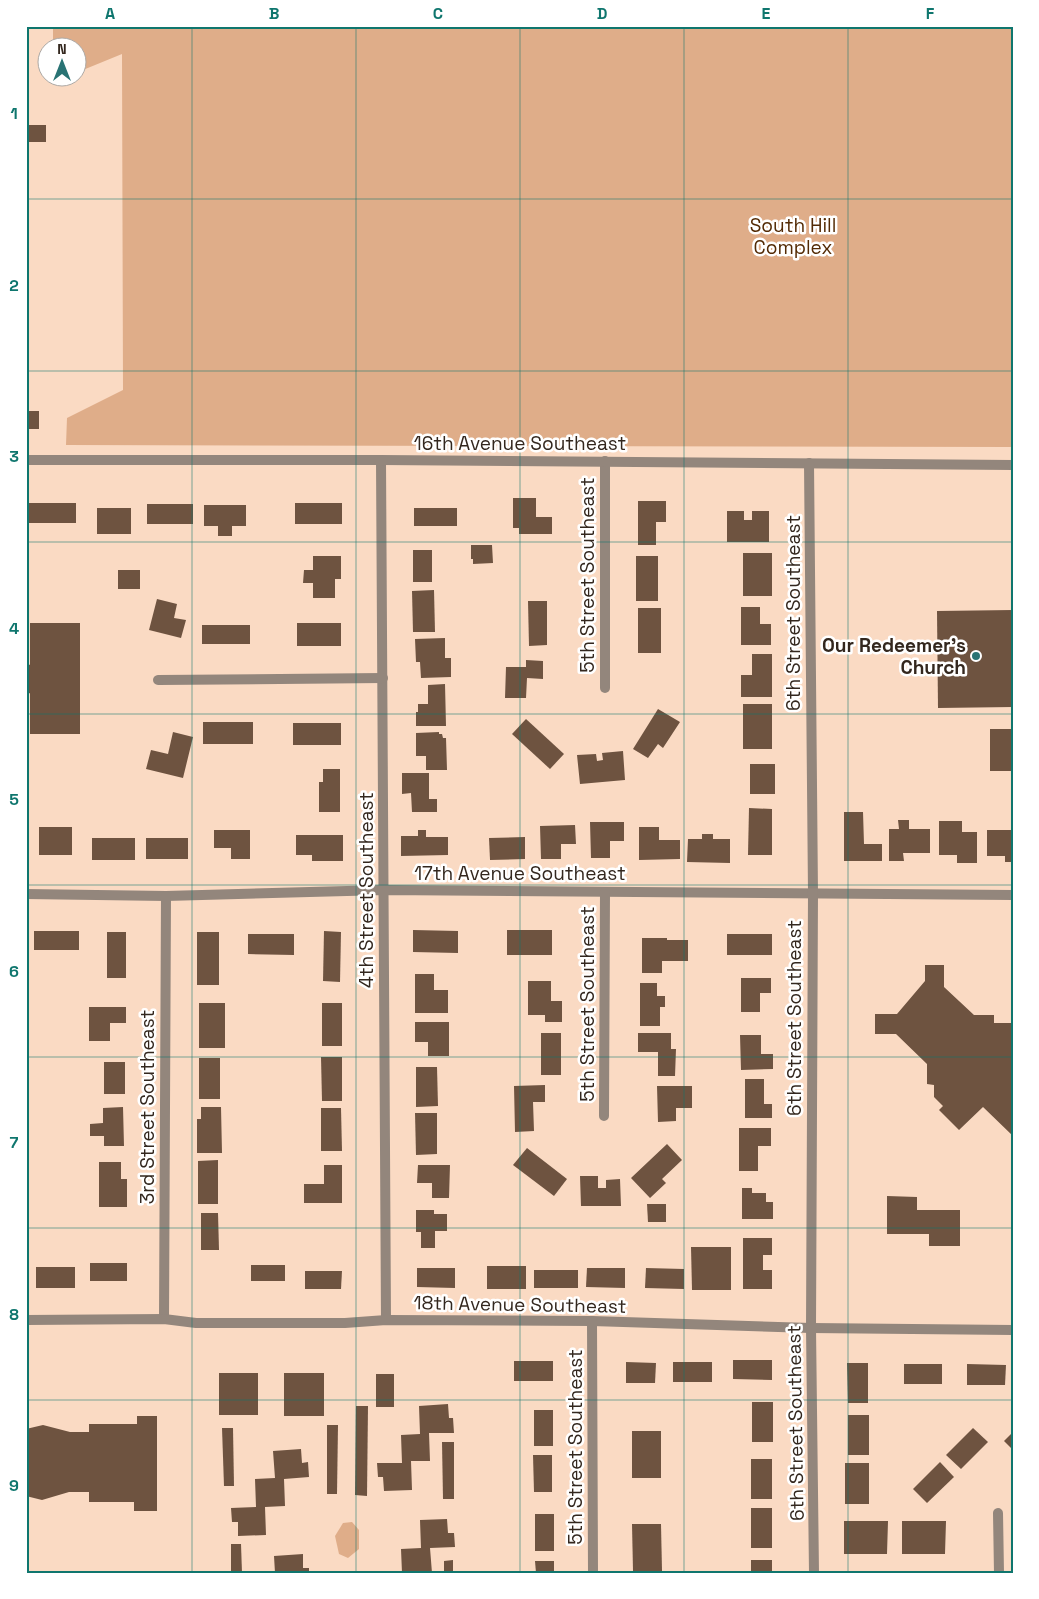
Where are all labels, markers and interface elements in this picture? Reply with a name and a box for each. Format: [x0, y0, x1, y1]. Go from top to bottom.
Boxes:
text: A [105, 3, 115, 24]
text: B [269, 3, 279, 24]
text: C [433, 3, 443, 24]
text: D [597, 3, 607, 24]
text: E [762, 3, 771, 24]
text: F [926, 3, 935, 24]
north arrow [38, 38, 88, 88]
text: N [57, 40, 67, 58]
text: 1 [10, 103, 18, 124]
park label: South Hill Complex [750, 213, 836, 260]
text: 2 [9, 275, 19, 296]
street label: 16th Avenue Southeast [414, 431, 626, 456]
text: 3 [9, 446, 19, 467]
street label: 5th Street Southeast [575, 477, 600, 673]
street label: 6th Street Southeast [781, 515, 806, 711]
text: 4 [9, 618, 19, 639]
place label: Our Redeemer's Church [822, 633, 966, 680]
marker: Our Redeemer's Church [970, 650, 982, 662]
text: 5 [9, 789, 19, 810]
street label: 4th Street Southeast [354, 792, 379, 988]
street label: 17th Avenue Southeast [414, 861, 626, 886]
street label: 5th Street Southeast [575, 906, 600, 1102]
street label: 6th Street Southeast [782, 920, 807, 1116]
text: 6 [9, 961, 19, 982]
street label: 3rd Street Southeast [135, 1010, 160, 1204]
text: 7 [10, 1132, 19, 1153]
street label: 18th Avenue Southeast [413, 1290, 627, 1319]
text: 8 [9, 1304, 19, 1325]
street label: 6th Street Southeast [781, 1325, 810, 1521]
street label: 5th Street Southeast [563, 1349, 588, 1545]
text: 9 [9, 1475, 19, 1496]

